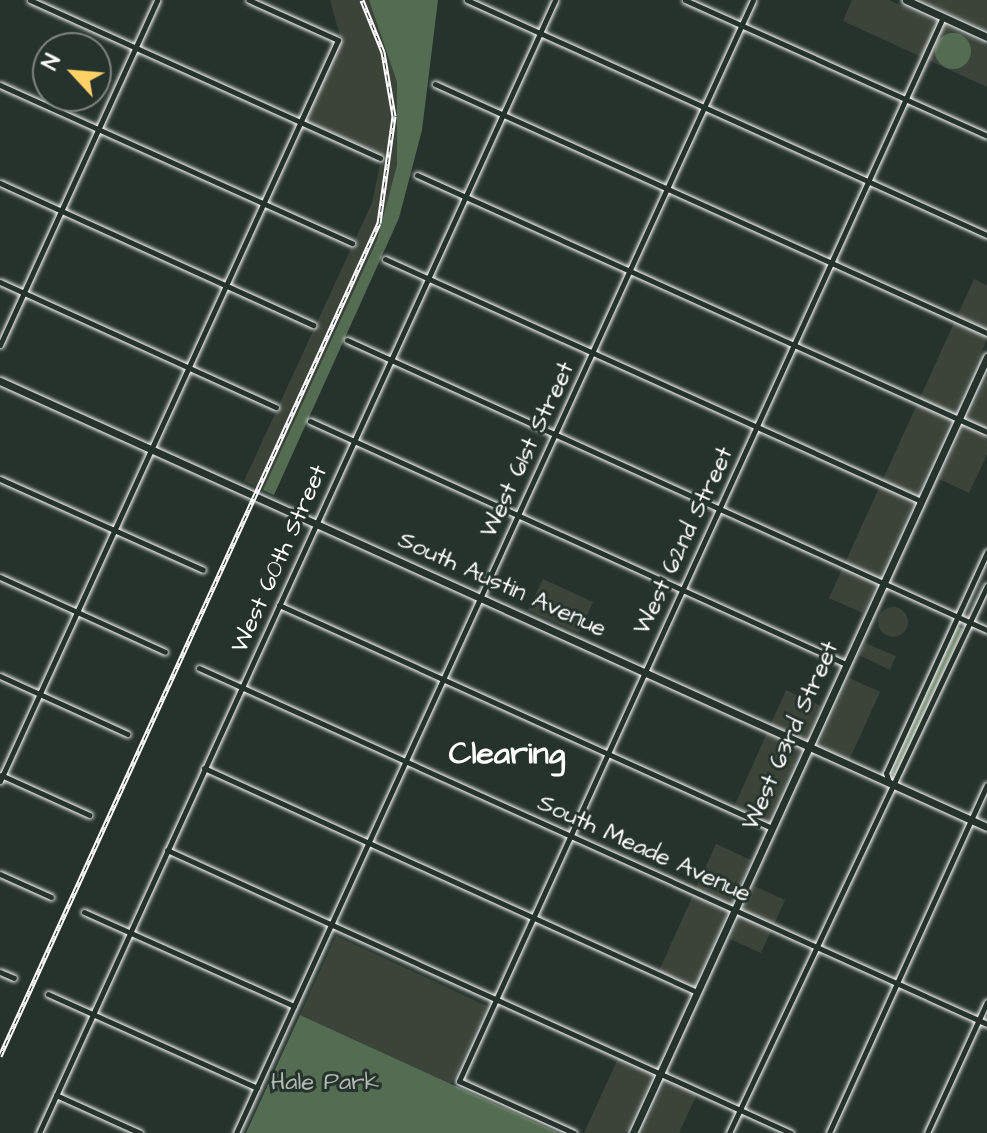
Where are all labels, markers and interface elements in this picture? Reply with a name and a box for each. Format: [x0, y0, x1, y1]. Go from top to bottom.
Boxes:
north arrow [32, 32, 112, 112]
text: N [35, 49, 69, 75]
street label: West 61st Street [475, 358, 581, 542]
street label: West 62nd Street [628, 443, 740, 639]
street label: West 60th Street [226, 461, 334, 657]
street label: South Austin Avenue [393, 526, 611, 644]
street label: West 63rd Street [736, 637, 846, 835]
district label: Clearing [449, 735, 565, 773]
street label: South Meade Avenue [533, 789, 755, 909]
park label: Hale Park [271, 1069, 379, 1097]

